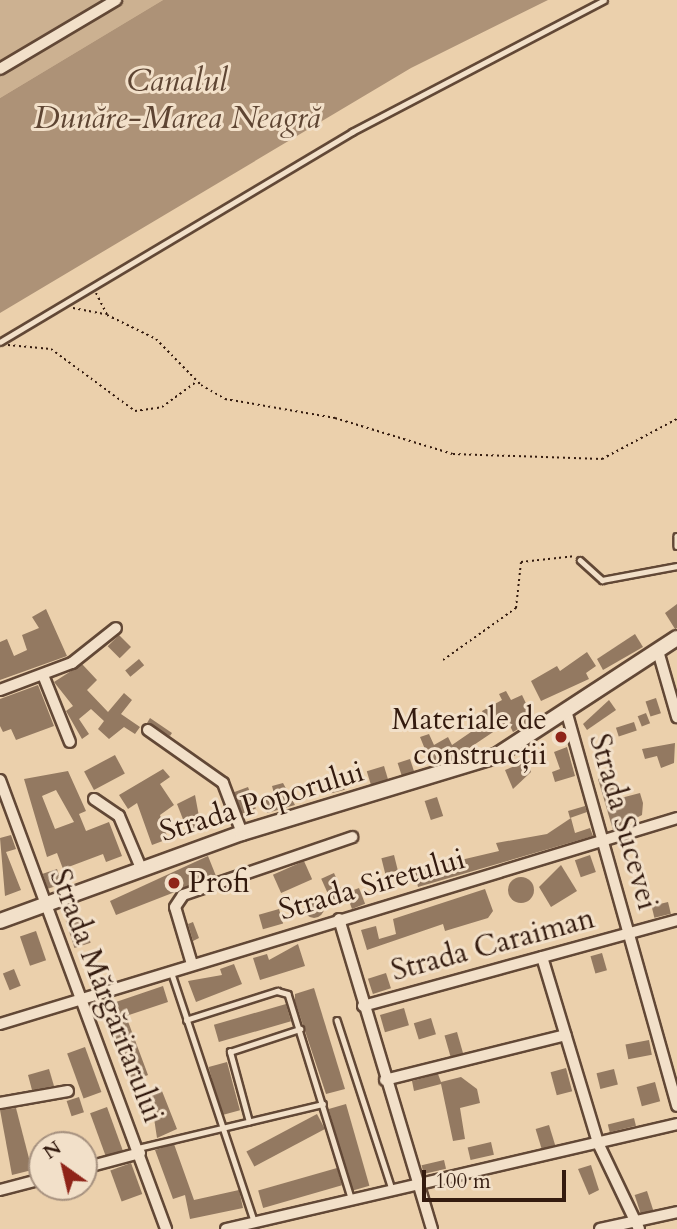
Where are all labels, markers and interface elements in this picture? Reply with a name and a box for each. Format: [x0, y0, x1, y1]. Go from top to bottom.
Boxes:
water label: Canalul Dunăre-Marea Neagră [34, 63, 320, 138]
place label: Materiale de construcții [391, 702, 547, 772]
marker: Materiale de construcții [553, 729, 569, 745]
street label: Strada Sucevei [581, 730, 665, 914]
street label: Strada Poporului [156, 754, 368, 850]
street label: Strada Siretului [275, 841, 469, 929]
street label: Strada Mărgăritarului [41, 864, 171, 1128]
place label: Profi [188, 865, 250, 901]
marker: Profi [166, 875, 182, 891]
street label: Strada Caraiman [387, 901, 599, 989]
north arrow [28, 1131, 98, 1201]
text: N [38, 1135, 66, 1166]
scale bar [425, 1156, 568, 1200]
text: 100 m [435, 1167, 491, 1196]

